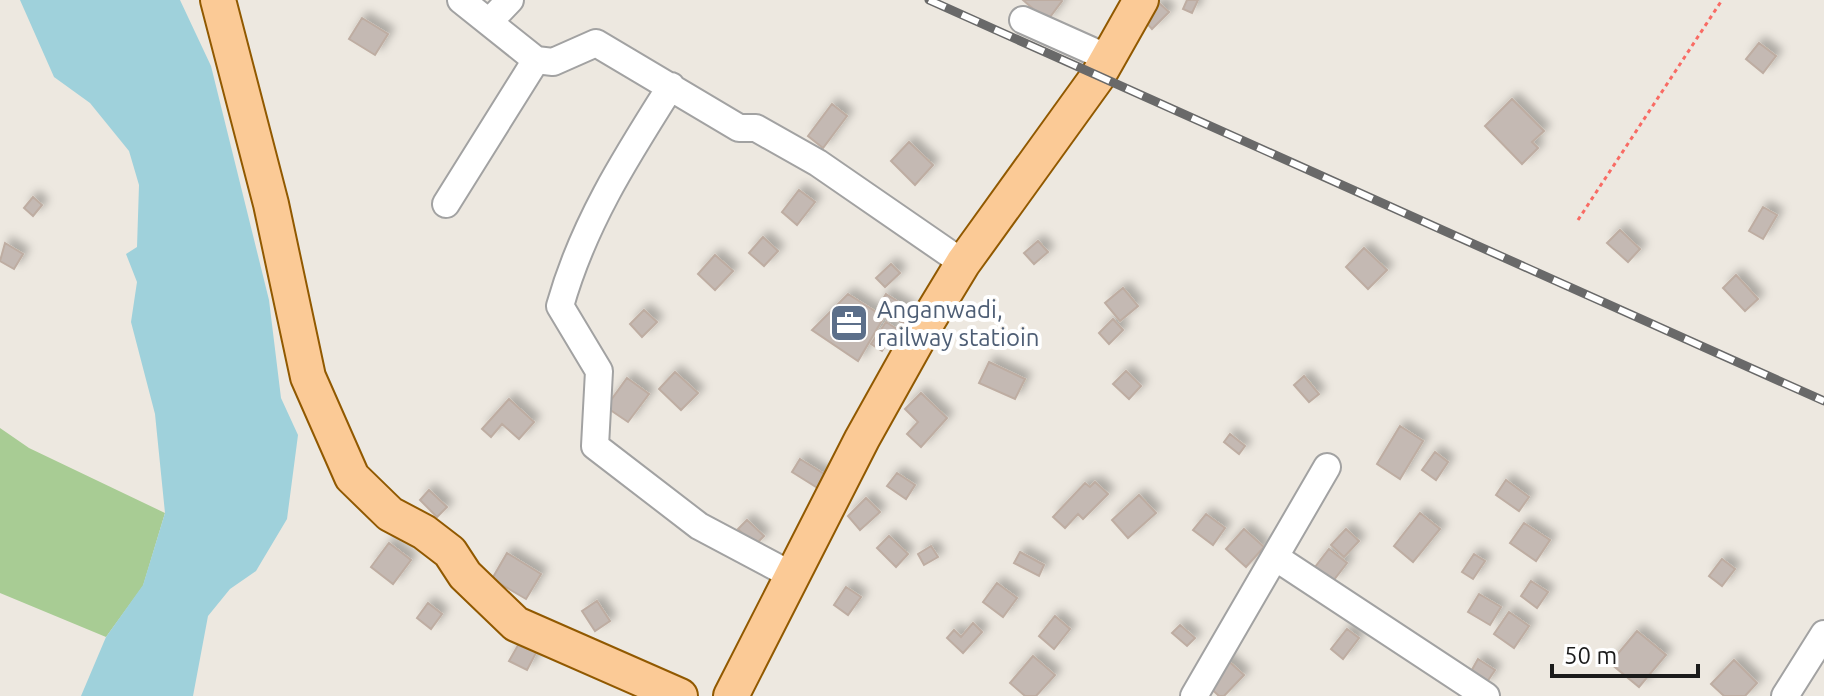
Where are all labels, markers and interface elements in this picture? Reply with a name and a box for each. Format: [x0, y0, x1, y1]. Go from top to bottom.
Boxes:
place label: Anganwadi, railway statioin [877, 296, 1039, 351]
office icon: Anganwadi, railway statioin [828, 302, 870, 344]
scale bar [1552, 628, 1698, 678]
text: 50 m [1564, 642, 1617, 669]

